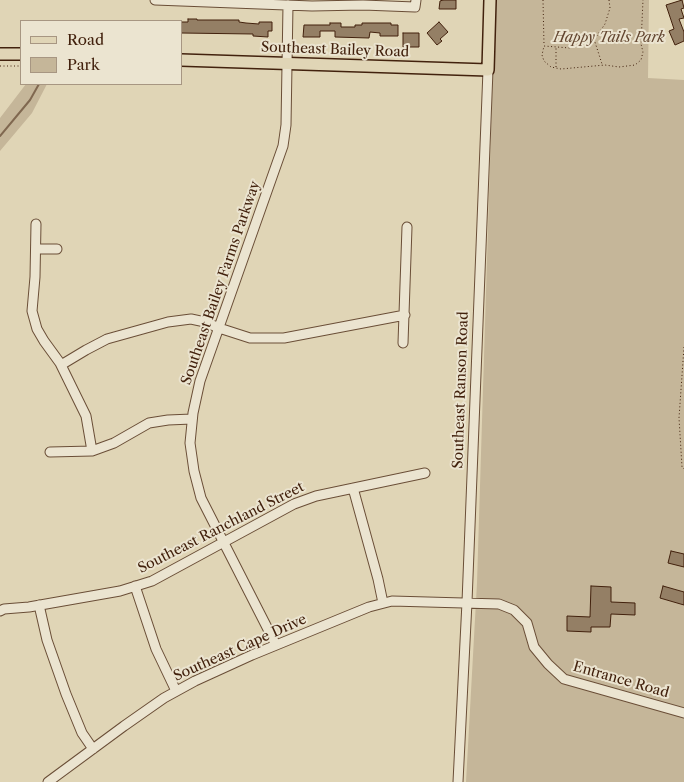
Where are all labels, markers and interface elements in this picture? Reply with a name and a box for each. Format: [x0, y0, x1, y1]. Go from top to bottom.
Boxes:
legend [20, 20, 182, 85]
text: Road [67, 30, 104, 49]
park label: Happy Tails Park [553, 30, 665, 46]
street label: Southeast Bailey Road [260, 39, 410, 61]
text: Park [67, 55, 100, 74]
street label: Southeast Bailey Farms Parkway [178, 179, 264, 387]
street label: Southeast Ranson Road [450, 311, 472, 469]
street label: Southeast Ranchland Street [135, 479, 307, 577]
street label: Southeast Cape Drive [171, 611, 309, 685]
street label: Entrance Road [571, 658, 671, 702]

